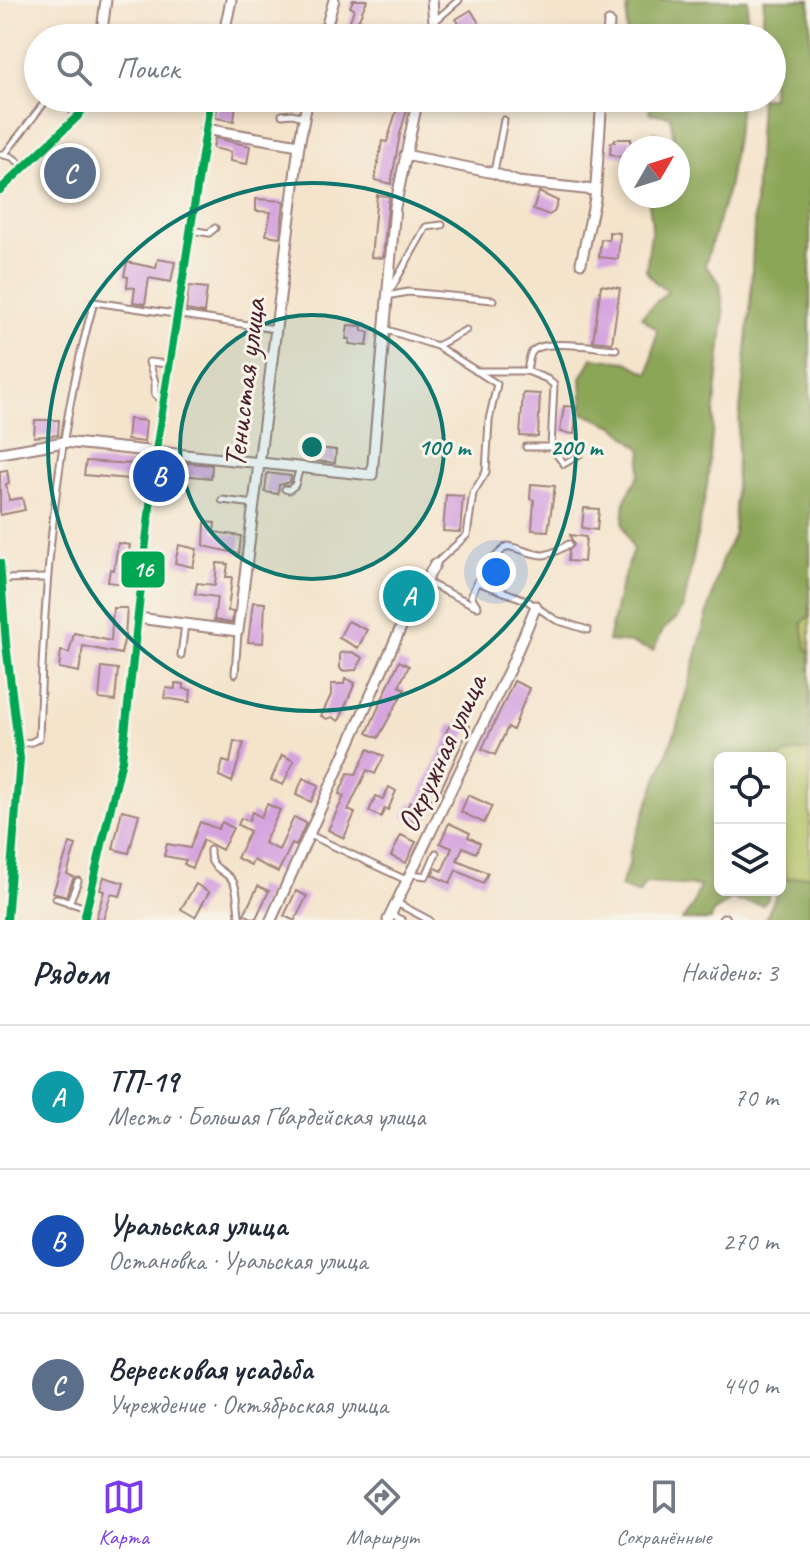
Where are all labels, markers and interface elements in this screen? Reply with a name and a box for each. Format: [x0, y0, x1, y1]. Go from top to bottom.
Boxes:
search box [24, 24, 786, 112]
icon: search [52, 46, 96, 90]
text: Поиск [116, 49, 179, 87]
north arrow [618, 136, 690, 208]
pin: C [44, 143, 96, 203]
street label: Тенистая улица [214, 294, 275, 470]
text: 100 m [418, 432, 472, 462]
text: 200 m [550, 432, 604, 462]
centre of rings [298, 433, 326, 461]
pin: B [133, 446, 185, 506]
line badge: 16 [120, 550, 166, 589]
your location [476, 552, 516, 592]
text: 16 [133, 556, 155, 584]
pin: A [383, 566, 435, 626]
street label: Окружная улица [387, 665, 497, 839]
map controls [714, 752, 786, 896]
button: locate [714, 752, 786, 824]
button: layers [714, 824, 786, 896]
text: Рядом [32, 951, 108, 994]
text: Найдено: 3 [681, 956, 778, 989]
text: ТП-19 [108, 1062, 178, 1100]
text: A [51, 1081, 65, 1114]
text: 70 m [734, 1081, 778, 1114]
text: Место · Большая Гвардейская улица [108, 1100, 425, 1133]
text: Уральская улица [108, 1206, 287, 1244]
text: B [51, 1225, 65, 1258]
text: 270 m [722, 1225, 778, 1258]
text: Остановка · Уральская улица [108, 1244, 367, 1277]
text: Вересковая усадьба [108, 1350, 313, 1388]
text: C [52, 1369, 64, 1402]
text: 440 m [722, 1369, 778, 1402]
text: Учреждение · Октябрьская улица [108, 1388, 388, 1421]
tab: Карта [99, 1475, 149, 1551]
tab: Маршрут [346, 1475, 419, 1551]
tab: Сохранённые [616, 1475, 711, 1551]

